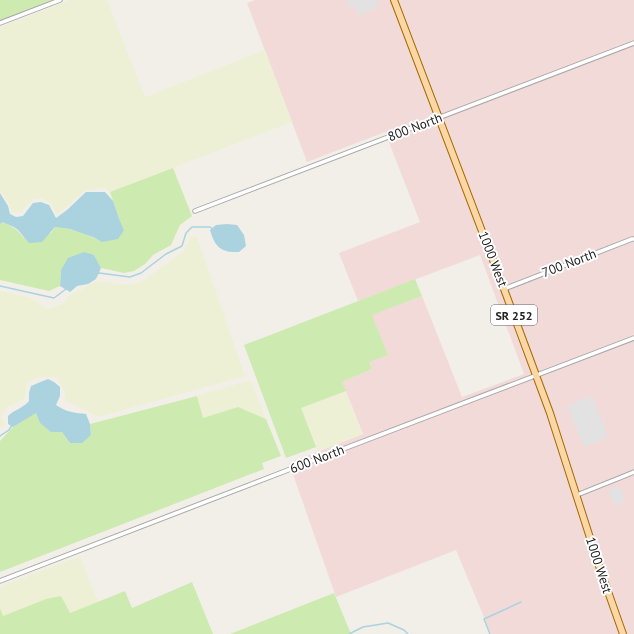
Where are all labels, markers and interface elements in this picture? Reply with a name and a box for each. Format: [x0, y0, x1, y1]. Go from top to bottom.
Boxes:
street label: 800 North [385, 109, 445, 145]
street label: 1000 West [475, 229, 512, 290]
street label: 700 North [539, 245, 599, 281]
road number: SR 252 [491, 305, 537, 325]
street label: 600 North [287, 441, 347, 477]
street label: 1000 West [582, 535, 616, 596]

